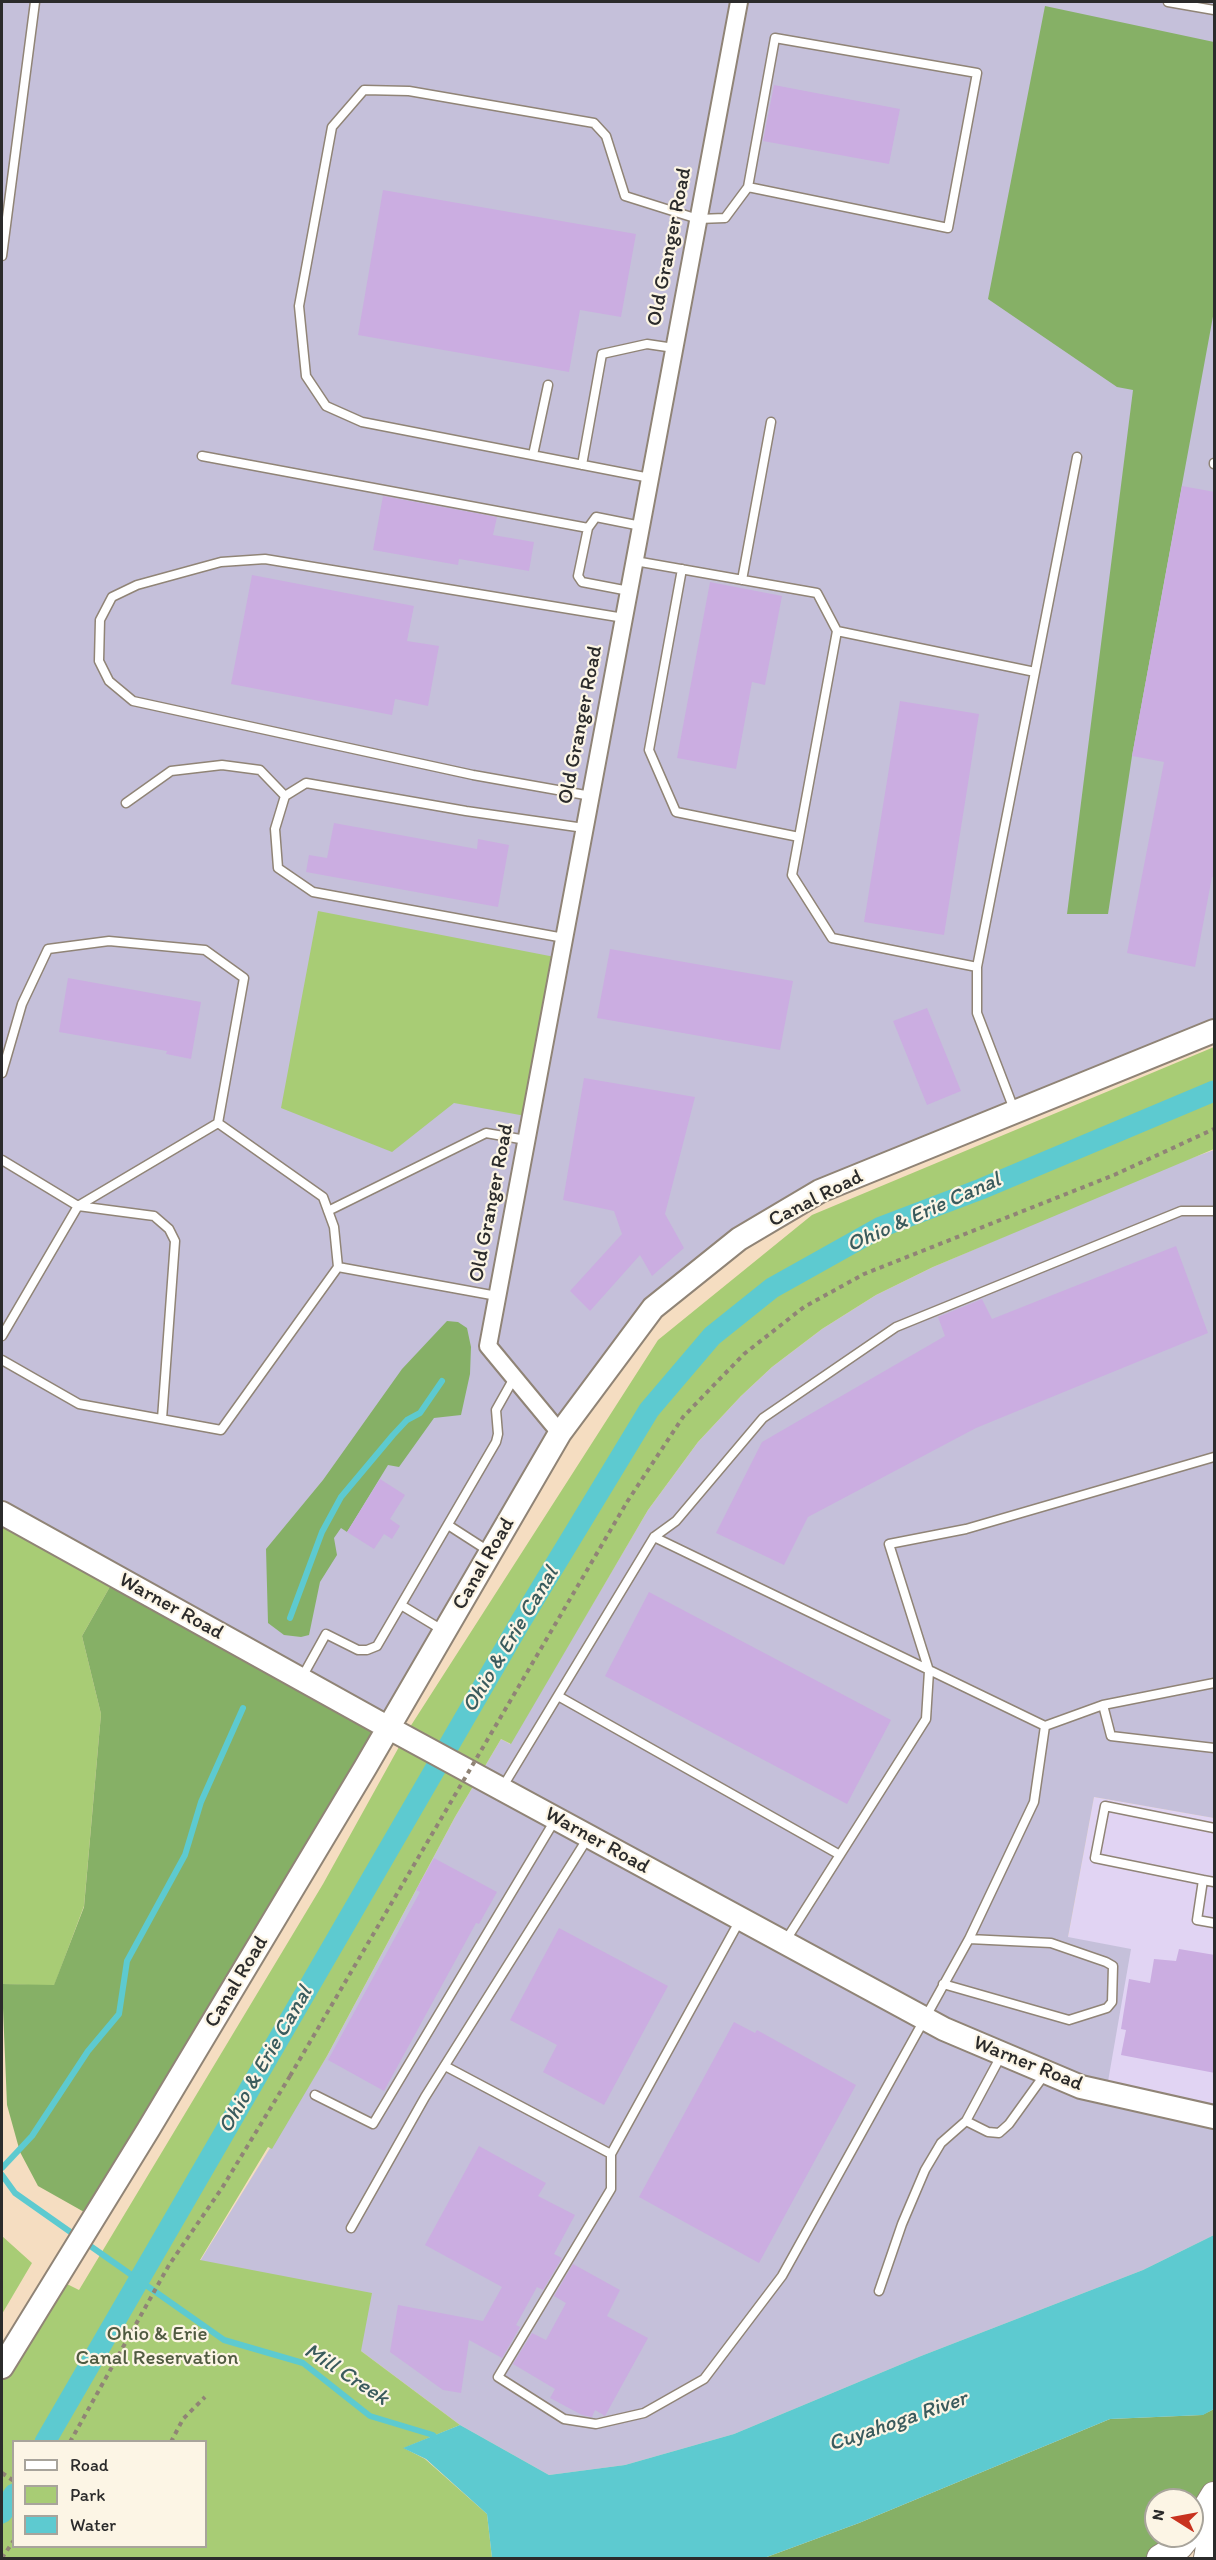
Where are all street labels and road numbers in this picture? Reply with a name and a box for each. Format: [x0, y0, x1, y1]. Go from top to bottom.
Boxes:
street label: Old Granger Road [642, 166, 698, 328]
street label: Old Granger Road [553, 644, 609, 806]
street label: Old Granger Road [464, 1122, 520, 1284]
street label: Canal Road [765, 1164, 867, 1234]
street label: Canal Road [447, 1513, 521, 1615]
street label: Warner Road [114, 1568, 228, 1646]
street label: Warner Road [540, 1802, 654, 1880]
street label: Canal Road [200, 1932, 274, 2032]
street label: Warner Road [970, 2031, 1086, 2097]

